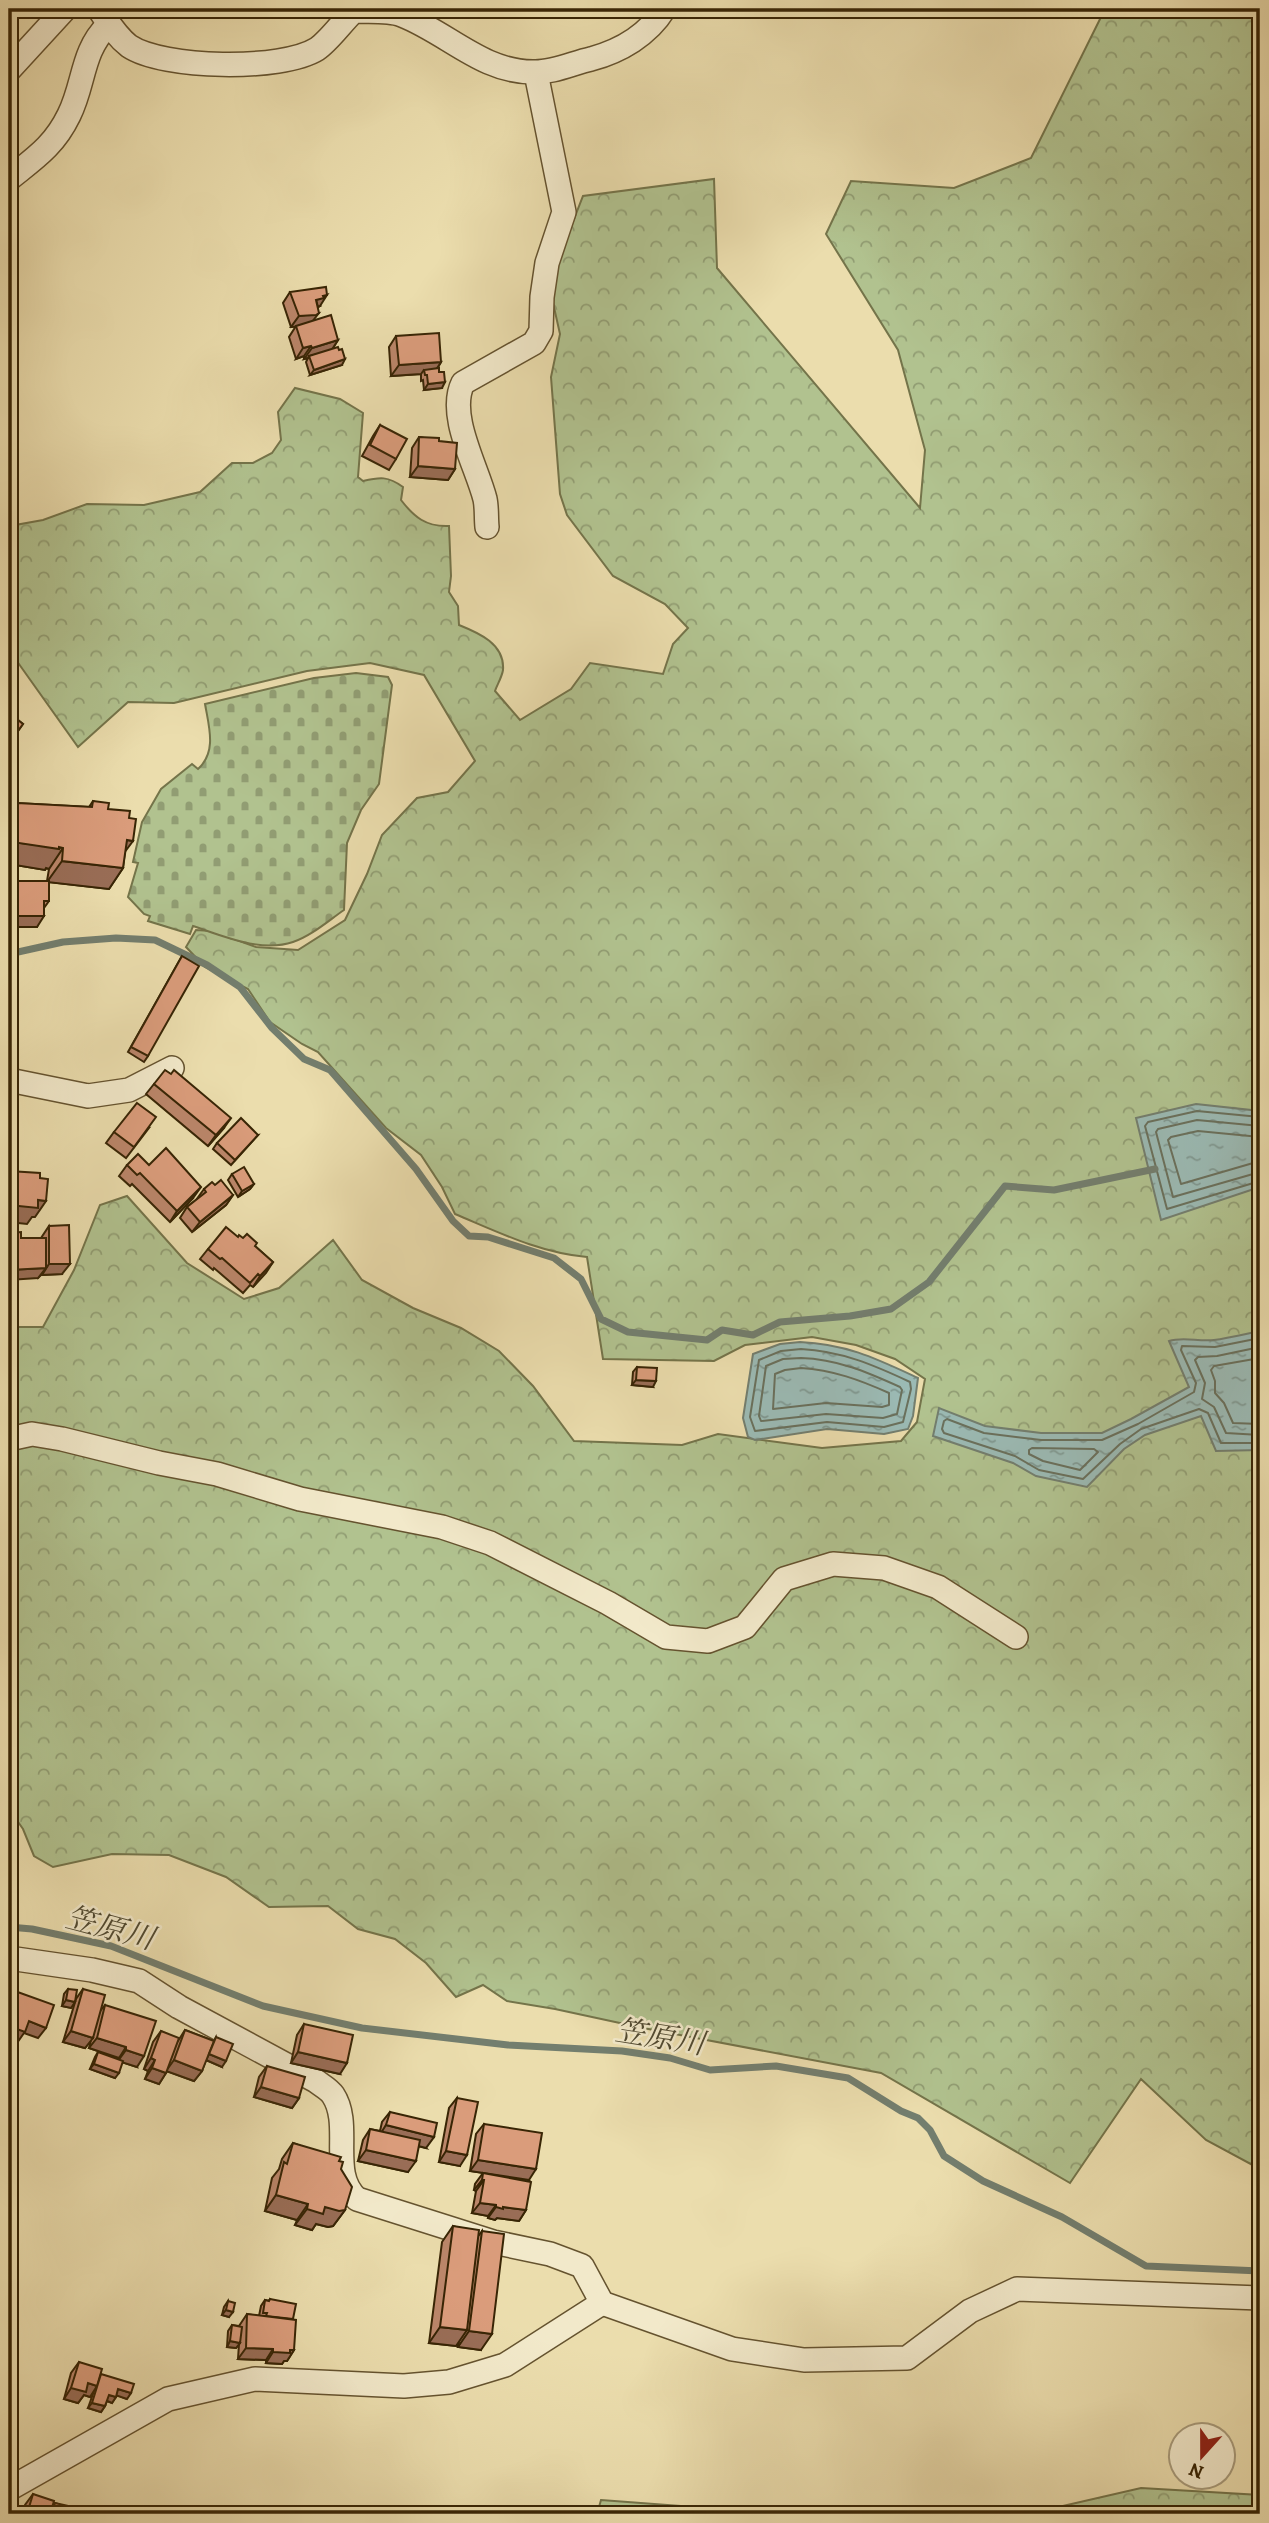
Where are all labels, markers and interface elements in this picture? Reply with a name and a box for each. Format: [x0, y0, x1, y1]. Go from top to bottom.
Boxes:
water label: 笠原川 [61, 1897, 162, 1960]
water label: 笠原川 [612, 2010, 711, 2064]
north arrow [1168, 2422, 1238, 2492]
text: N [1185, 2456, 1207, 2486]

